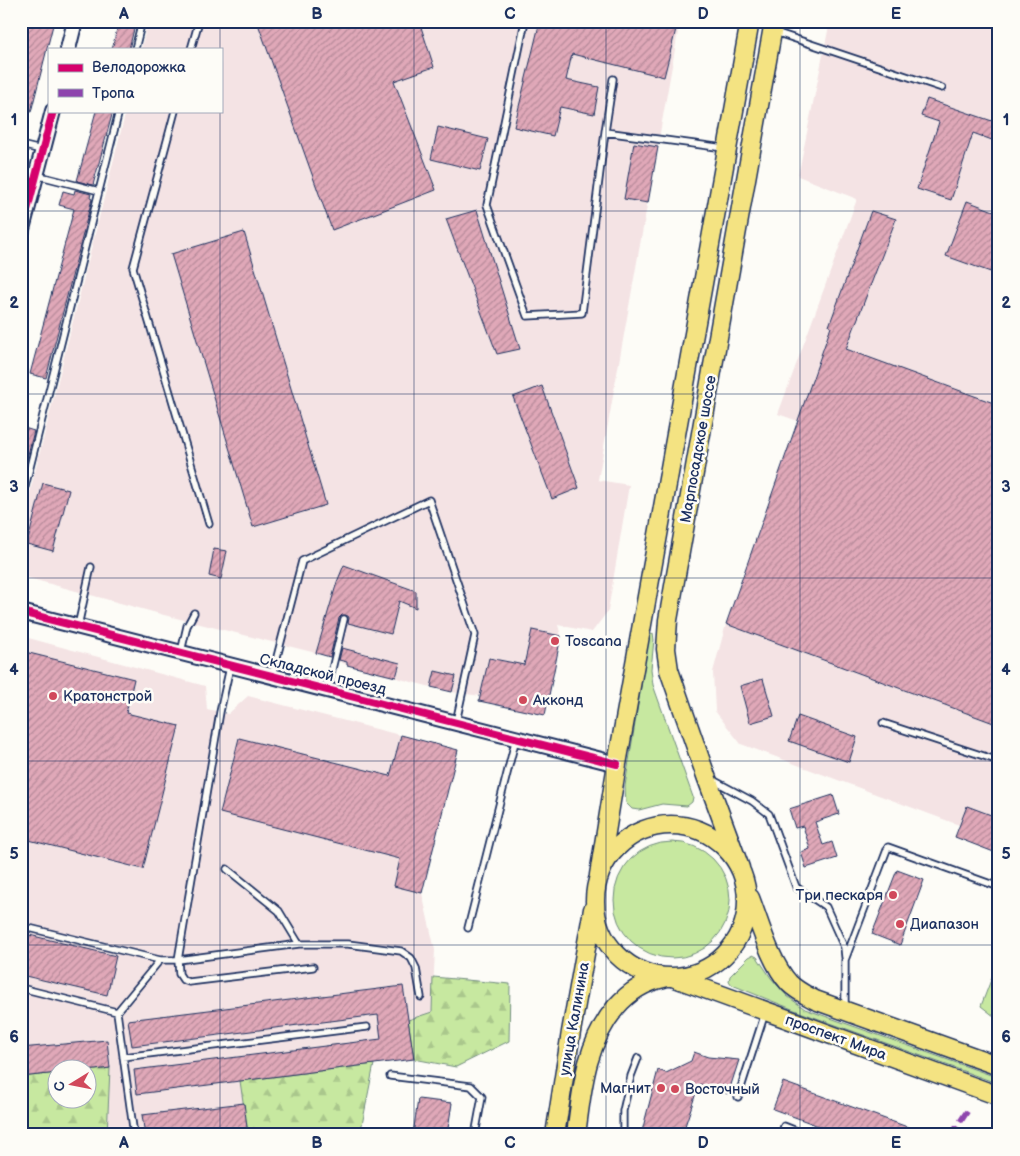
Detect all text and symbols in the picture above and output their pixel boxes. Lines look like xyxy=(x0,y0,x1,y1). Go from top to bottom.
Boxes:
text: A xyxy=(118,5,129,24)
text: B xyxy=(311,5,323,24)
text: C xyxy=(504,5,516,24)
text: D xyxy=(697,5,709,24)
text: E xyxy=(891,5,901,24)
legend xyxy=(48,48,222,112)
text: Велодорожка xyxy=(92,58,186,77)
text: Тропа xyxy=(92,84,135,103)
text: 1 xyxy=(11,111,17,130)
text: 1 xyxy=(1003,111,1009,130)
text: 2 xyxy=(9,294,19,313)
text: 2 xyxy=(1001,294,1011,313)
street label: Марпосадское шоссе xyxy=(676,374,721,524)
text: 3 xyxy=(9,478,19,497)
text: 3 xyxy=(1001,478,1011,497)
place label: Toscana xyxy=(565,632,622,651)
marker: Toscana xyxy=(549,635,561,647)
street label: Складской проезд xyxy=(258,650,388,699)
text: 4 xyxy=(9,661,19,680)
text: 4 xyxy=(1001,661,1011,680)
place label: Кратонстрой xyxy=(63,687,152,706)
marker: Кратонстрой xyxy=(47,690,59,702)
place label: Акконд xyxy=(532,691,583,710)
marker: Акконд xyxy=(517,694,529,706)
text: 5 xyxy=(9,845,19,864)
text: 5 xyxy=(1001,845,1011,864)
place label: Три пескаря xyxy=(796,886,883,905)
marker: Три пескаря xyxy=(887,889,899,901)
place label: Диапазон xyxy=(910,915,979,934)
marker: Диапазон xyxy=(894,918,906,930)
street label: улица Калинина xyxy=(555,961,594,1077)
street label: проспект Мира xyxy=(782,1010,889,1065)
text: 6 xyxy=(9,1028,19,1047)
text: 6 xyxy=(1001,1028,1011,1047)
north arrow xyxy=(48,1058,98,1108)
place label: Магнит xyxy=(600,1079,651,1098)
text: С xyxy=(50,1080,69,1092)
place label: Восточный xyxy=(685,1080,760,1099)
marker: Магнит xyxy=(655,1082,667,1094)
marker: Восточный xyxy=(669,1083,681,1095)
text: A xyxy=(118,1134,129,1153)
text: B xyxy=(311,1134,323,1153)
text: C xyxy=(504,1134,516,1153)
text: D xyxy=(697,1134,709,1153)
text: E xyxy=(891,1134,901,1153)

